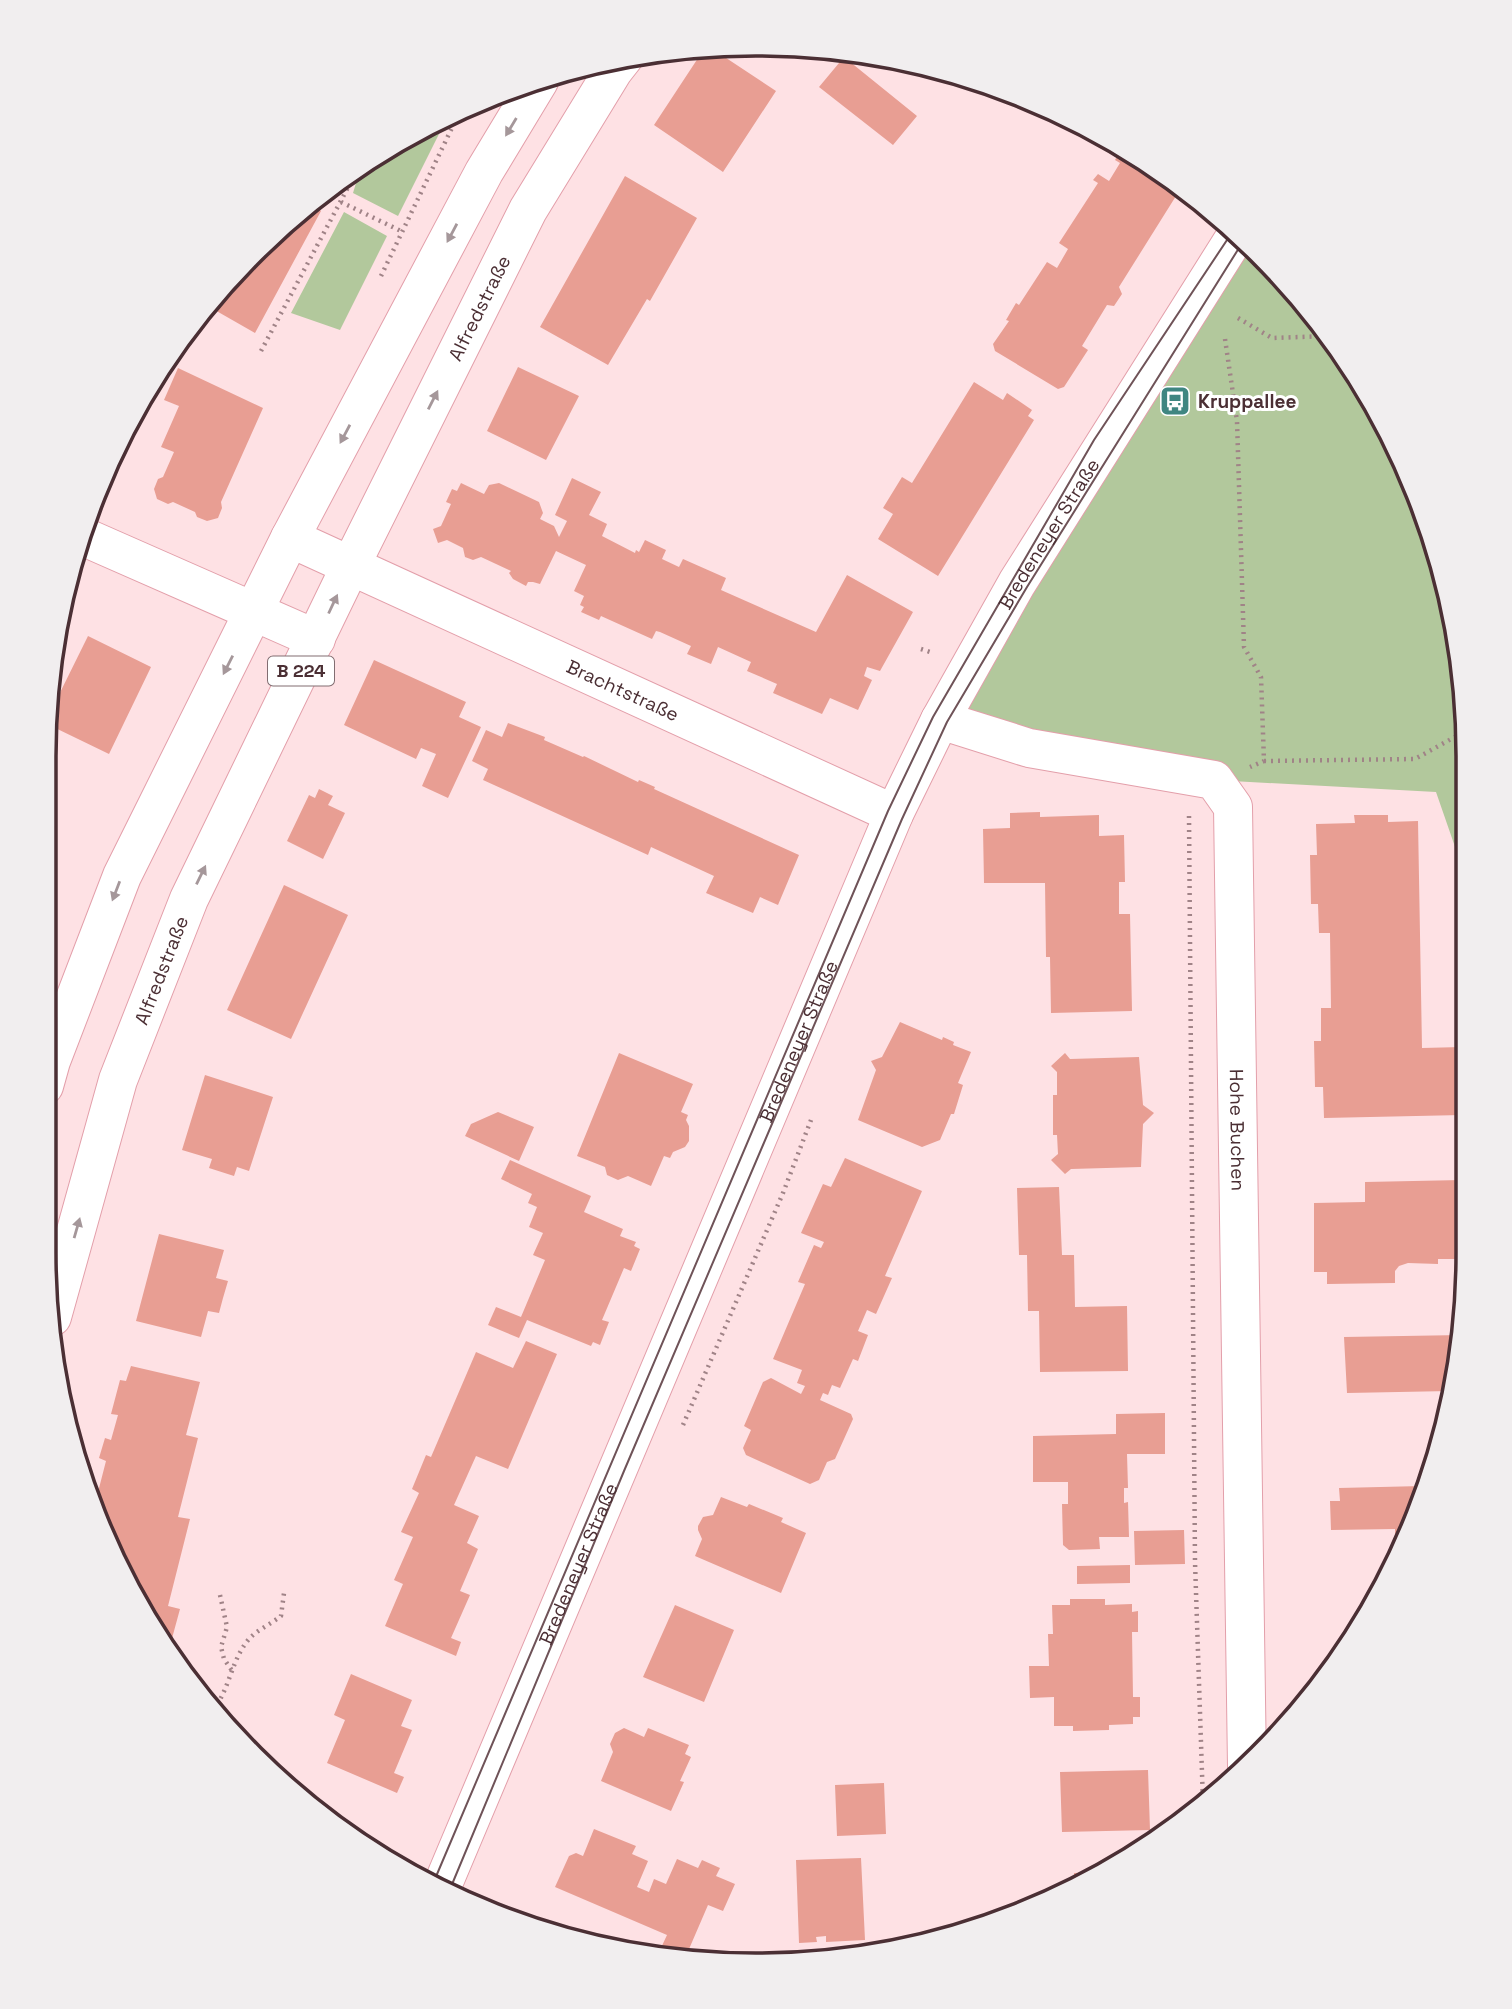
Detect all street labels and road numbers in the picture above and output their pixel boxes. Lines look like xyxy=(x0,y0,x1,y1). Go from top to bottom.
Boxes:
street label: Alfredstraße xyxy=(443,251,516,365)
street label: Bredeneyer Straße xyxy=(993,454,1105,614)
street label: Brachtstraße xyxy=(562,654,683,727)
road number: B 224 xyxy=(268,656,334,686)
street label: Alfredstraße xyxy=(129,912,194,1028)
street label: Bredeneyer Straße xyxy=(753,957,844,1126)
street label: Hohe Buchen xyxy=(1224,1069,1251,1191)
street label: Bredeneyer Straße xyxy=(533,1479,624,1649)

